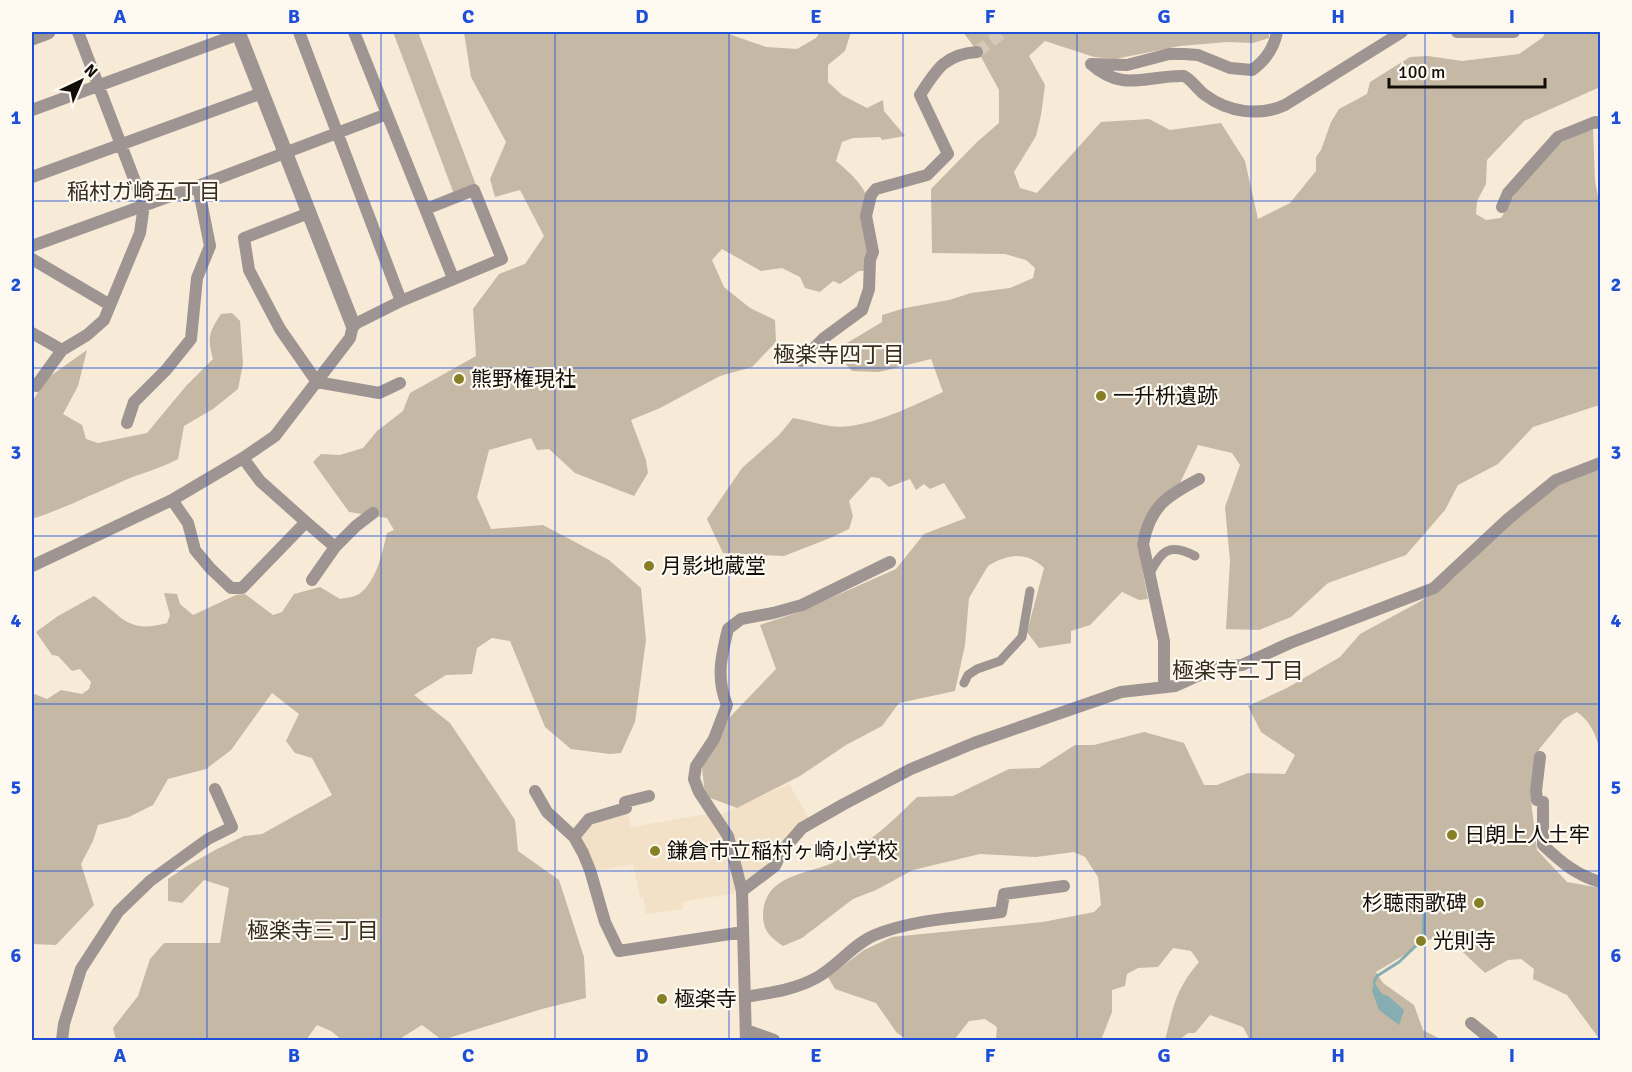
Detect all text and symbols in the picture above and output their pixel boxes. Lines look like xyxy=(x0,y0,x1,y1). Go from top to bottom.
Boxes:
text: A xyxy=(114,4,127,29)
text: B xyxy=(288,4,300,29)
text: C xyxy=(462,4,474,29)
text: D xyxy=(635,4,649,29)
text: E xyxy=(810,4,822,29)
text: F xyxy=(985,4,996,29)
text: G xyxy=(1157,4,1171,29)
text: H xyxy=(1331,4,1345,29)
text: I xyxy=(1509,4,1515,29)
north arrow xyxy=(51,51,111,111)
scale bar xyxy=(1389,51,1545,89)
text: N xyxy=(80,60,102,82)
text: 100 m xyxy=(1398,61,1445,83)
text: 1 xyxy=(11,105,22,130)
text: 1 xyxy=(1611,105,1622,130)
district label: 稲村ガ崎五丁目 xyxy=(67,178,221,205)
text: 2 xyxy=(11,272,21,297)
text: 2 xyxy=(1611,272,1621,297)
district label: 極楽寺四丁目 xyxy=(773,341,905,368)
place label: 熊野権現社 xyxy=(471,366,576,392)
marker: 熊野権現社 xyxy=(452,372,466,386)
place label: 一升枡遺跡 xyxy=(1113,383,1218,409)
marker: 一升枡遺跡 xyxy=(1094,389,1108,403)
text: 3 xyxy=(11,440,21,465)
text: 3 xyxy=(1611,440,1621,465)
place label: 月影地蔵堂 xyxy=(661,553,766,579)
marker: 月影地蔵堂 xyxy=(642,559,656,573)
text: 4 xyxy=(11,608,22,633)
text: 4 xyxy=(1611,608,1622,633)
district label: 極楽寺二丁目 xyxy=(1172,657,1304,684)
text: 5 xyxy=(11,775,21,800)
text: 5 xyxy=(1611,775,1621,800)
place label: 日朗上人土牢 xyxy=(1464,822,1590,848)
marker: 日朗上人土牢 xyxy=(1445,828,1459,842)
place label: 鎌倉市立稲村ヶ崎小学校 xyxy=(667,838,898,864)
marker: 鎌倉市立稲村ヶ崎小学校 xyxy=(648,844,662,858)
place label: 杉聴雨歌碑 xyxy=(1362,890,1467,916)
marker: 杉聴雨歌碑 xyxy=(1472,896,1486,910)
district label: 極楽寺三丁目 xyxy=(247,917,379,944)
place label: 光則寺 xyxy=(1433,928,1496,954)
marker: 光則寺 xyxy=(1414,934,1428,948)
text: 6 xyxy=(11,943,22,968)
text: 6 xyxy=(1611,943,1622,968)
place label: 極楽寺 xyxy=(674,986,737,1012)
marker: 極楽寺 xyxy=(655,992,669,1006)
text: A xyxy=(114,1043,127,1068)
text: B xyxy=(288,1043,300,1068)
text: C xyxy=(462,1043,474,1068)
text: D xyxy=(635,1043,649,1068)
text: E xyxy=(810,1043,822,1068)
text: F xyxy=(985,1043,996,1068)
text: G xyxy=(1157,1043,1171,1068)
text: H xyxy=(1331,1043,1345,1068)
text: I xyxy=(1509,1043,1515,1068)

